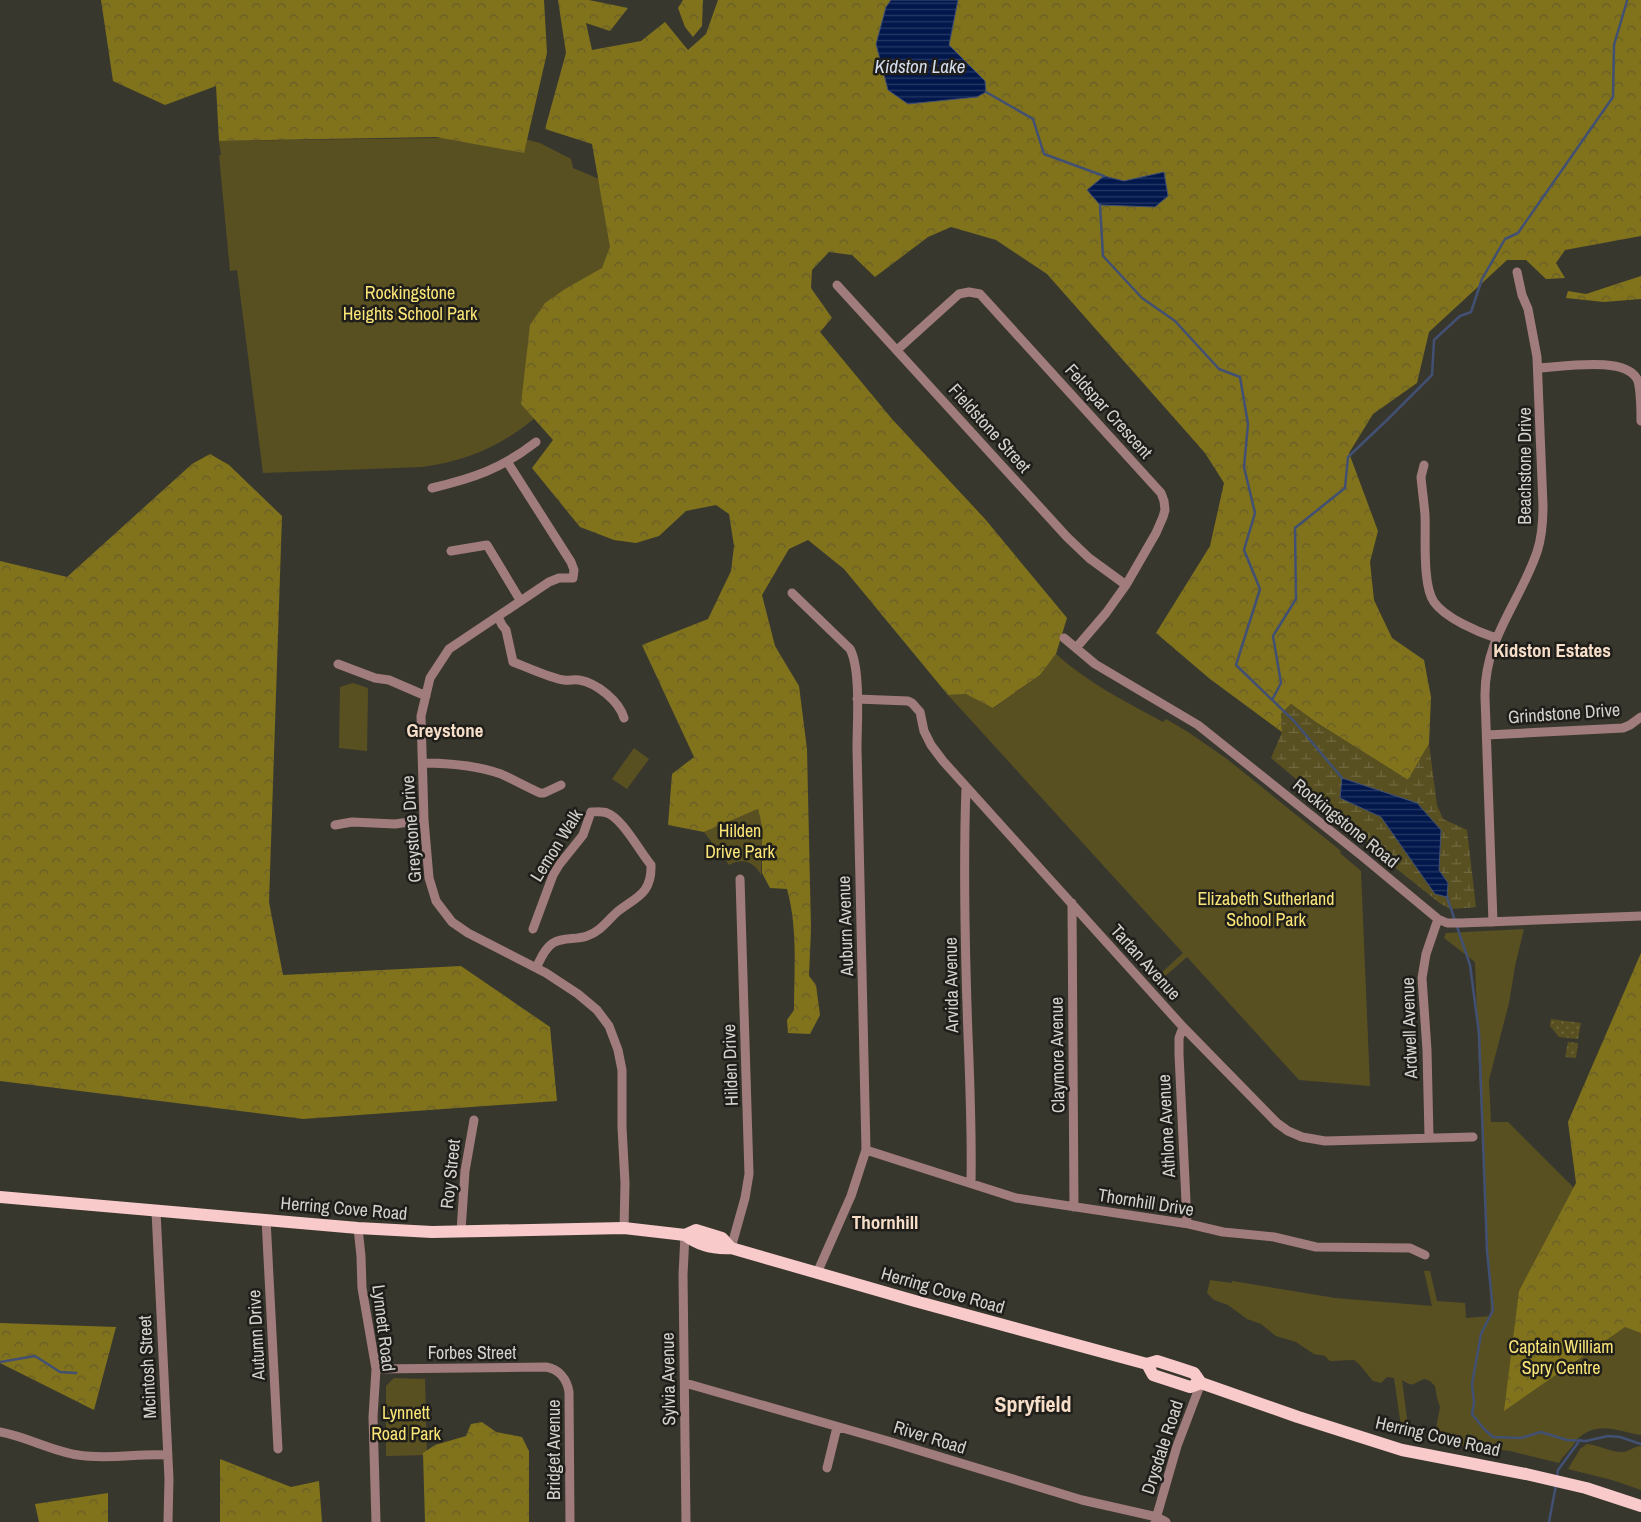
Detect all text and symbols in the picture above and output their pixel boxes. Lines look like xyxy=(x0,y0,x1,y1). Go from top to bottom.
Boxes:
water label: Kidston Lake xyxy=(875,53,965,79)
park label: Rockingstone Heights School Park xyxy=(343,280,478,326)
street label: Feldspar Crescent xyxy=(1060,358,1158,464)
street label: Fieldstone Street xyxy=(943,378,1037,478)
street label: Beachstone Drive xyxy=(1512,407,1537,525)
district label: Kidston Estates xyxy=(1493,637,1611,663)
street label: Grindstone Drive xyxy=(1507,697,1621,729)
district label: Greystone xyxy=(406,717,484,743)
street label: Rockingstone Road xyxy=(1288,772,1404,874)
street label: Greystone Drive xyxy=(395,775,427,883)
street label: Lemon Walk xyxy=(524,803,589,886)
park label: Hilden Drive Park xyxy=(705,818,775,864)
street label: Auburn Avenue xyxy=(831,875,859,978)
park label: Elizabeth Sutherland School Park xyxy=(1197,886,1335,932)
street label: Tartan Avenue xyxy=(1105,919,1187,1005)
street label: Arvida Avenue xyxy=(938,937,964,1034)
street label: Ardwell Avenue xyxy=(1395,977,1423,1080)
street label: Claymore Avenue xyxy=(1043,997,1071,1113)
street label: Hilden Drive xyxy=(716,1024,744,1106)
street label: Athlone Avenue xyxy=(1151,1074,1181,1179)
street label: Roy Street xyxy=(434,1138,466,1210)
street label: Thornhill Drive xyxy=(1096,1182,1196,1222)
street label: Herring Cove Road xyxy=(280,1190,408,1226)
district label: Thornhill xyxy=(852,1209,918,1235)
street label: Herring Cove Road xyxy=(878,1260,1008,1320)
street label: Lynnett Road xyxy=(366,1283,402,1373)
street label: Autumn Drive xyxy=(241,1289,271,1382)
street label: Mcintosh Street xyxy=(132,1315,162,1419)
street label: Sylvia Avenue xyxy=(655,1332,681,1426)
park label: Captain William Spry Centre xyxy=(1509,1334,1614,1380)
street label: Forbes Street xyxy=(428,1340,516,1365)
district label: Spryfield xyxy=(994,1389,1072,1419)
street label: Drysdale Road xyxy=(1135,1397,1189,1497)
park label: Lynnett Road Park xyxy=(371,1400,441,1446)
street label: Bridget Avenue xyxy=(541,1400,566,1500)
street label: Herring Cove Road xyxy=(1373,1410,1503,1462)
street label: River Road xyxy=(891,1414,969,1460)

